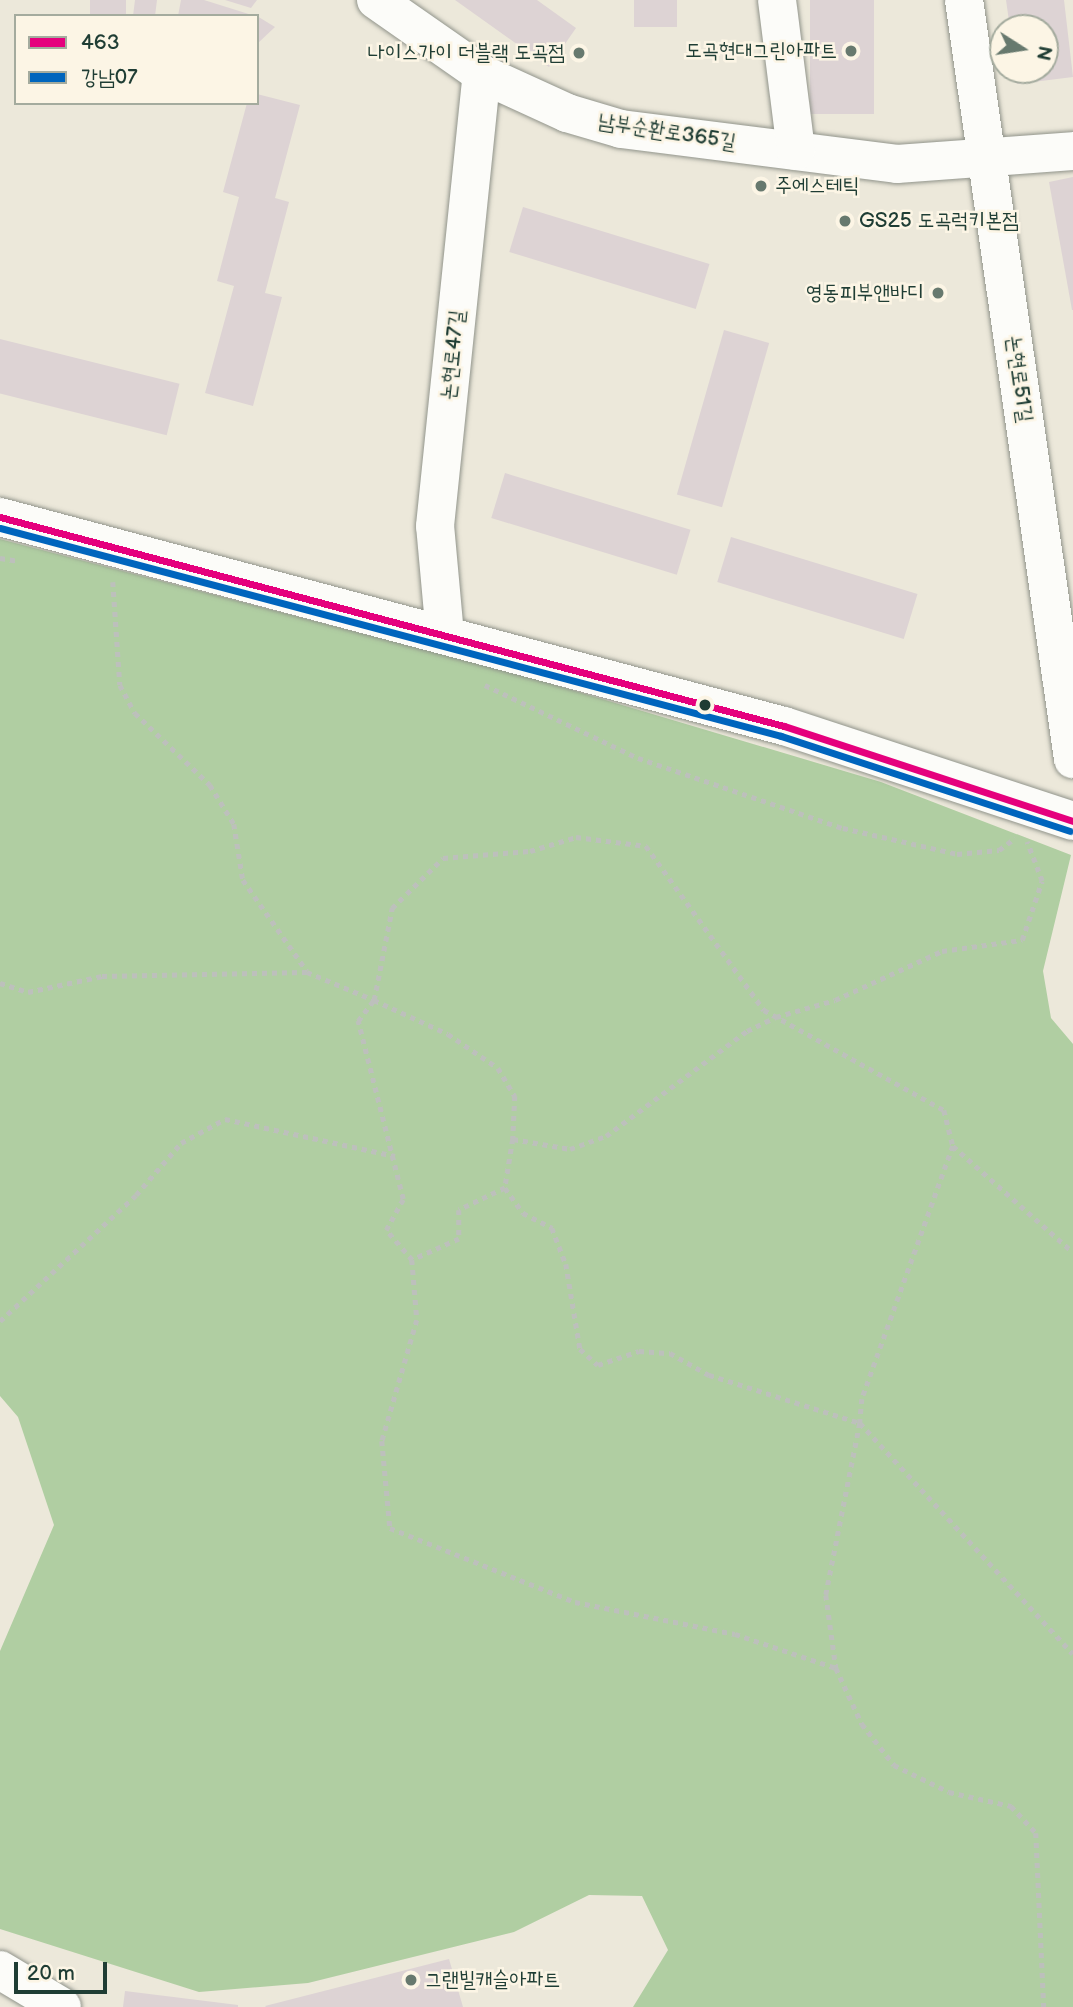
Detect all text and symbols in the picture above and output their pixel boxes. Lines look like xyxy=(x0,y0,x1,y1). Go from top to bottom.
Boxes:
legend xyxy=(14,14,259,105)
north arrow xyxy=(989,14,1059,84)
text: 463 xyxy=(81,30,120,55)
place label: 도곡현대그린아파트 xyxy=(685,38,837,64)
place label: 나이스가이 더블랙 도곡점 xyxy=(368,40,565,66)
marker: 도곡현대그린아파트 xyxy=(843,43,859,59)
text: N xyxy=(1030,44,1056,62)
marker: 나이스가이 더블랙 도곡점 xyxy=(571,45,587,61)
text: 강남07 xyxy=(81,65,137,90)
street label: 남부순환로365길 xyxy=(596,109,738,155)
place label: 주에스테틱 xyxy=(775,173,859,199)
marker: 주에스테틱 xyxy=(753,178,769,194)
place label: GS25 도곡럭키본점 xyxy=(859,208,1019,234)
marker: GS25 도곡럭키본점 xyxy=(837,213,853,229)
place label: 영동피부앤바디 xyxy=(806,280,924,306)
marker: 영동피부앤바디 xyxy=(930,285,946,301)
street label: 논현로47길 xyxy=(436,309,470,401)
street label: 논현로51길 xyxy=(1000,334,1038,424)
unlabelled marker xyxy=(698,698,712,712)
scale bar xyxy=(18,1948,110,1992)
text: 20 m xyxy=(27,1961,75,1986)
place label: 그랜빌캐슬아파트 xyxy=(425,1967,560,1993)
marker: 그랜빌캐슬아파트 xyxy=(403,1972,419,1988)

